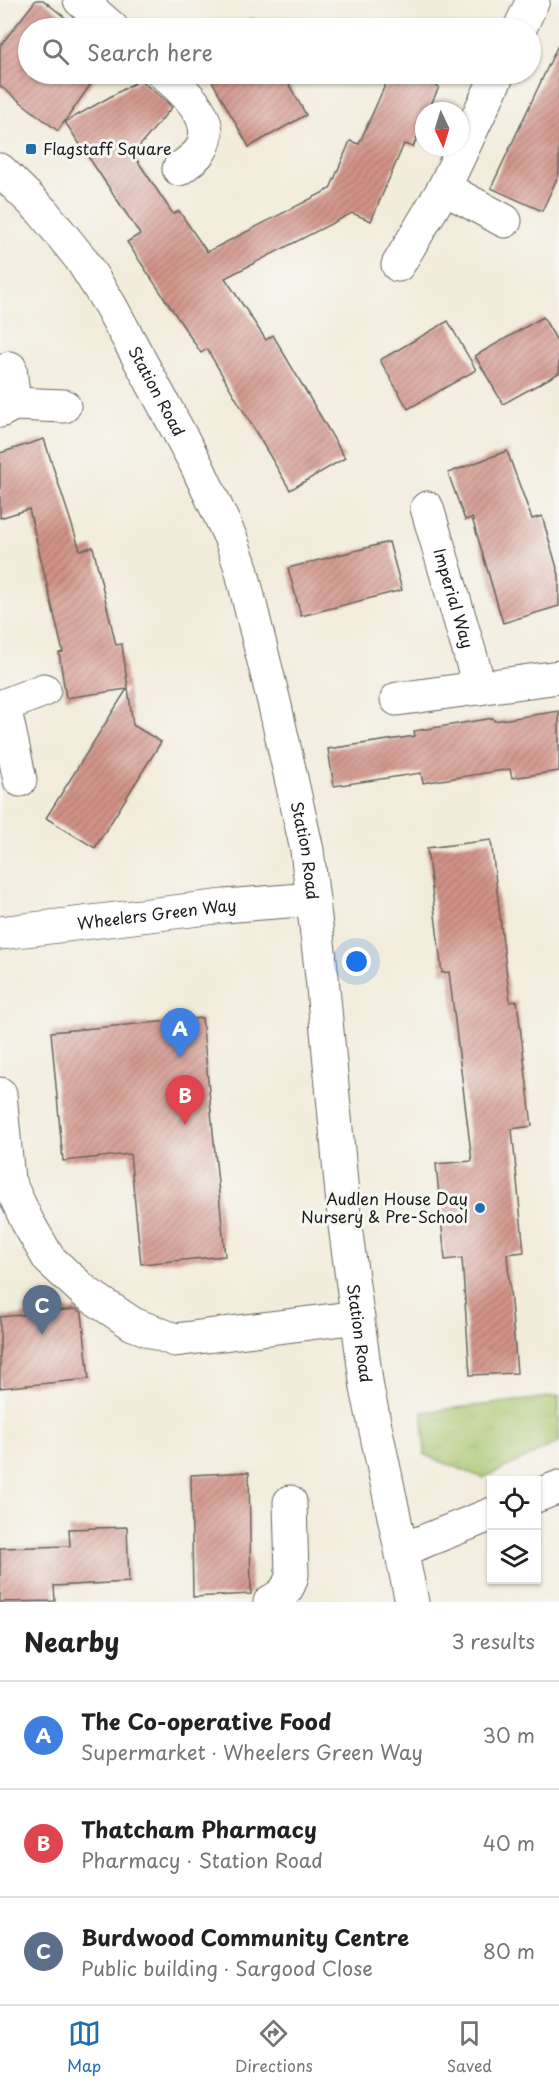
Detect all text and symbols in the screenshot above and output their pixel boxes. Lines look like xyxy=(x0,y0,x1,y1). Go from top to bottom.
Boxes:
search box xyxy=(18,18,541,84)
icon: search xyxy=(39,35,72,68)
text: Search here xyxy=(87,35,213,68)
north arrow xyxy=(415,102,469,156)
place label: Flagstaff Square xyxy=(43,136,172,160)
marker: Flagstaff Square xyxy=(24,142,38,156)
street label: Station Road xyxy=(123,341,192,440)
street label: Imperial Way xyxy=(428,545,481,651)
street label: Station Road xyxy=(286,799,326,901)
street label: Wheelers Green Way xyxy=(76,892,237,935)
your location xyxy=(342,947,371,976)
pin: A xyxy=(160,1008,200,1058)
pin: B xyxy=(166,1076,204,1125)
place label: Audlen House Day Nursery & Pre-School xyxy=(301,1186,468,1228)
marker: Audlen House Day Nursery & Pre-School xyxy=(473,1201,487,1215)
street label: Station Road xyxy=(342,1282,379,1384)
pin: C xyxy=(22,1286,62,1335)
map controls xyxy=(487,1476,541,1584)
button: locate xyxy=(487,1476,541,1530)
button: layers xyxy=(487,1530,541,1584)
text: Nearby xyxy=(24,1622,119,1661)
text: 3 results xyxy=(452,1626,535,1656)
text: The Co-operative Food xyxy=(81,1704,331,1737)
text: A xyxy=(36,1720,51,1750)
text: 30 m xyxy=(482,1720,535,1750)
text: Supermarket · Wheelers Green Way xyxy=(81,1737,423,1767)
text: Thatcham Pharmacy xyxy=(81,1812,317,1845)
text: B xyxy=(37,1828,50,1858)
text: 40 m xyxy=(483,1828,535,1858)
text: Pharmacy · Station Road xyxy=(81,1845,323,1875)
text: Burdwood Community Centre xyxy=(81,1920,409,1953)
text: C xyxy=(36,1936,51,1966)
text: 80 m xyxy=(483,1936,535,1966)
text: Public building · Sargood Close xyxy=(81,1953,373,1983)
tab: Map xyxy=(67,2017,101,2077)
tab: Directions xyxy=(235,2017,313,2077)
tab: Saved xyxy=(447,2017,492,2077)

